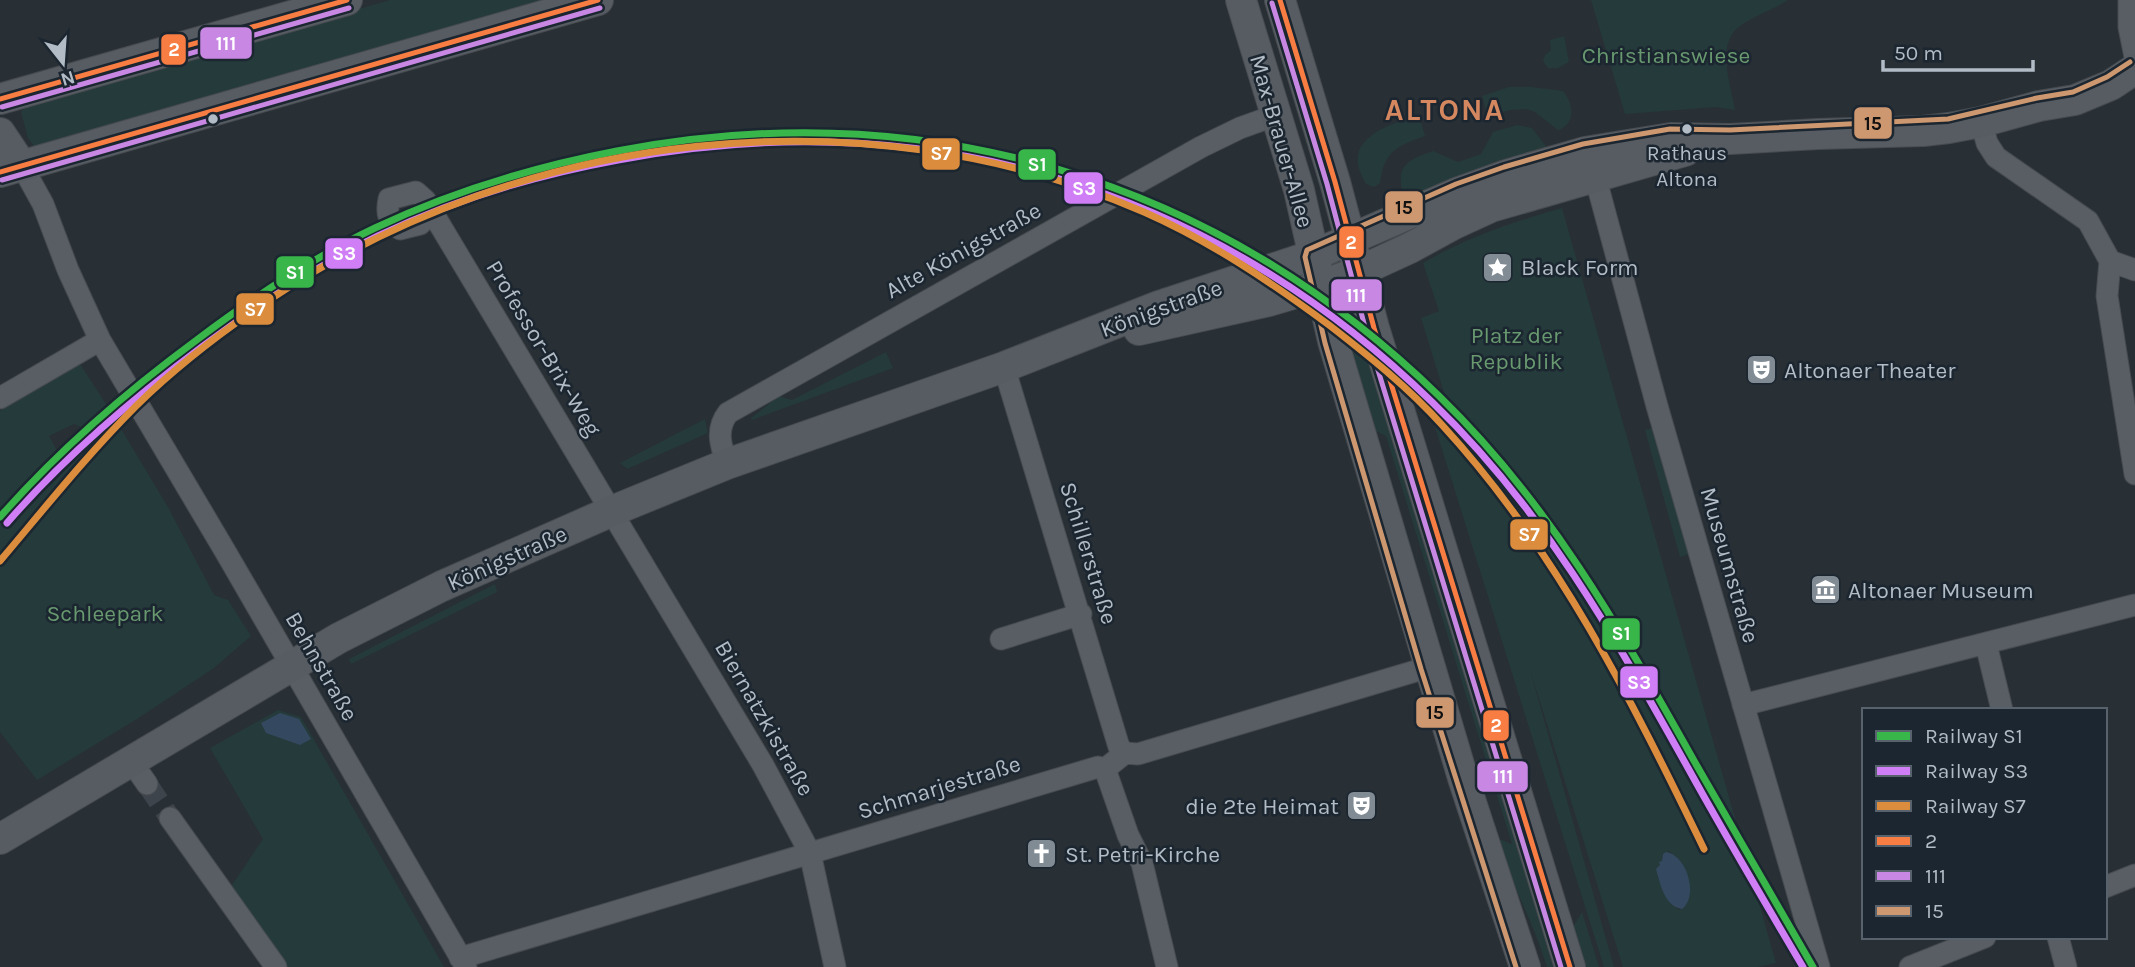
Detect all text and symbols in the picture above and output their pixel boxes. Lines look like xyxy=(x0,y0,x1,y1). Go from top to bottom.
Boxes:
line badge: 111 xyxy=(199,26,253,60)
north arrow xyxy=(28,28,98,98)
scale bar xyxy=(1883,28,2034,72)
line badge: 2 xyxy=(160,33,187,66)
text: 111 xyxy=(216,33,236,55)
text: 2 xyxy=(168,39,180,61)
text: 50 m xyxy=(1894,41,1943,65)
park label: Christianswiese xyxy=(1582,42,1750,69)
street label: Max-Brauer-Allee xyxy=(1244,51,1319,231)
text: N xyxy=(58,66,77,91)
district label: ALTONA xyxy=(1385,92,1505,128)
line badge: 15 xyxy=(1853,106,1893,140)
unlabelled marker xyxy=(206,112,220,126)
text: 15 xyxy=(1864,113,1882,135)
marker: Rathaus Altona xyxy=(1680,122,1694,136)
line badge: S7 xyxy=(921,137,961,171)
place label: Rathaus Altona xyxy=(1647,141,1727,191)
text: S7 xyxy=(930,143,952,165)
line badge: S1 xyxy=(1017,148,1057,181)
text: S1 xyxy=(1028,154,1046,176)
line badge: S3 xyxy=(1063,171,1104,205)
text: S3 xyxy=(1072,178,1096,200)
line badge: 15 xyxy=(1384,190,1424,224)
street label: Alte Königstraße xyxy=(881,197,1046,304)
text: 15 xyxy=(1395,197,1413,219)
line badge: 2 xyxy=(1338,225,1365,259)
text: 2 xyxy=(1345,232,1357,254)
line badge: S3 xyxy=(324,237,364,270)
text: S3 xyxy=(332,243,356,265)
place icon: Black Form xyxy=(1481,250,1515,284)
place label: Black Form xyxy=(1521,254,1639,281)
line badge: S1 xyxy=(275,255,315,289)
street label: Professor-Brix-Weg xyxy=(480,255,607,441)
text: S1 xyxy=(286,262,304,284)
street label: Königstraße xyxy=(1096,274,1226,343)
line badge: 111 xyxy=(1330,278,1383,312)
text: 111 xyxy=(1346,285,1366,307)
line badge: S7 xyxy=(235,292,275,326)
text: S7 xyxy=(244,299,266,321)
park label: Platz der Republik xyxy=(1469,322,1563,375)
theatre icon: Altonaer Theater xyxy=(1744,353,1778,387)
place label: Altonaer Theater xyxy=(1784,357,1956,384)
street label: Schillerstraße xyxy=(1054,479,1123,627)
street label: Museumstraße xyxy=(1694,484,1765,646)
line badge: S7 xyxy=(1509,518,1549,551)
street label: Königstraße xyxy=(443,520,571,597)
text: S7 xyxy=(1518,524,1540,546)
museum icon: Altonaer Museum xyxy=(1808,573,1842,607)
place label: Altonaer Museum xyxy=(1848,577,2034,604)
park label: Schleepark xyxy=(46,600,164,627)
street label: Behnstraße xyxy=(280,607,364,726)
line badge: S1 xyxy=(1601,617,1641,651)
text: S1 xyxy=(1612,623,1630,645)
street label: Biernatzkistraße xyxy=(709,636,820,801)
line badge: S3 xyxy=(1619,665,1659,699)
text: S3 xyxy=(1627,672,1651,694)
line badge: 15 xyxy=(1415,696,1455,729)
text: 15 xyxy=(1426,702,1444,724)
legend xyxy=(1862,708,2107,939)
line badge: 2 xyxy=(1482,709,1510,742)
text: 2 xyxy=(1490,715,1502,737)
text: Railway S1 xyxy=(1925,724,2023,748)
street label: Schmarjestraße xyxy=(854,750,1024,825)
text: Railway S3 xyxy=(1925,759,2028,783)
line badge: 111 xyxy=(1476,760,1529,793)
text: 111 xyxy=(1493,766,1513,788)
theatre icon: die 2te Heimat xyxy=(1345,789,1379,823)
place label: die 2te Heimat xyxy=(1185,793,1339,820)
text: Railway S7 xyxy=(1925,794,2026,818)
text: 2 xyxy=(1925,829,1937,853)
church icon: St. Petri-Kirche xyxy=(1025,837,1059,871)
place label: St. Petri-Kirche xyxy=(1065,841,1220,868)
text: 111 xyxy=(1925,864,1946,888)
text: 15 xyxy=(1925,899,1944,923)

